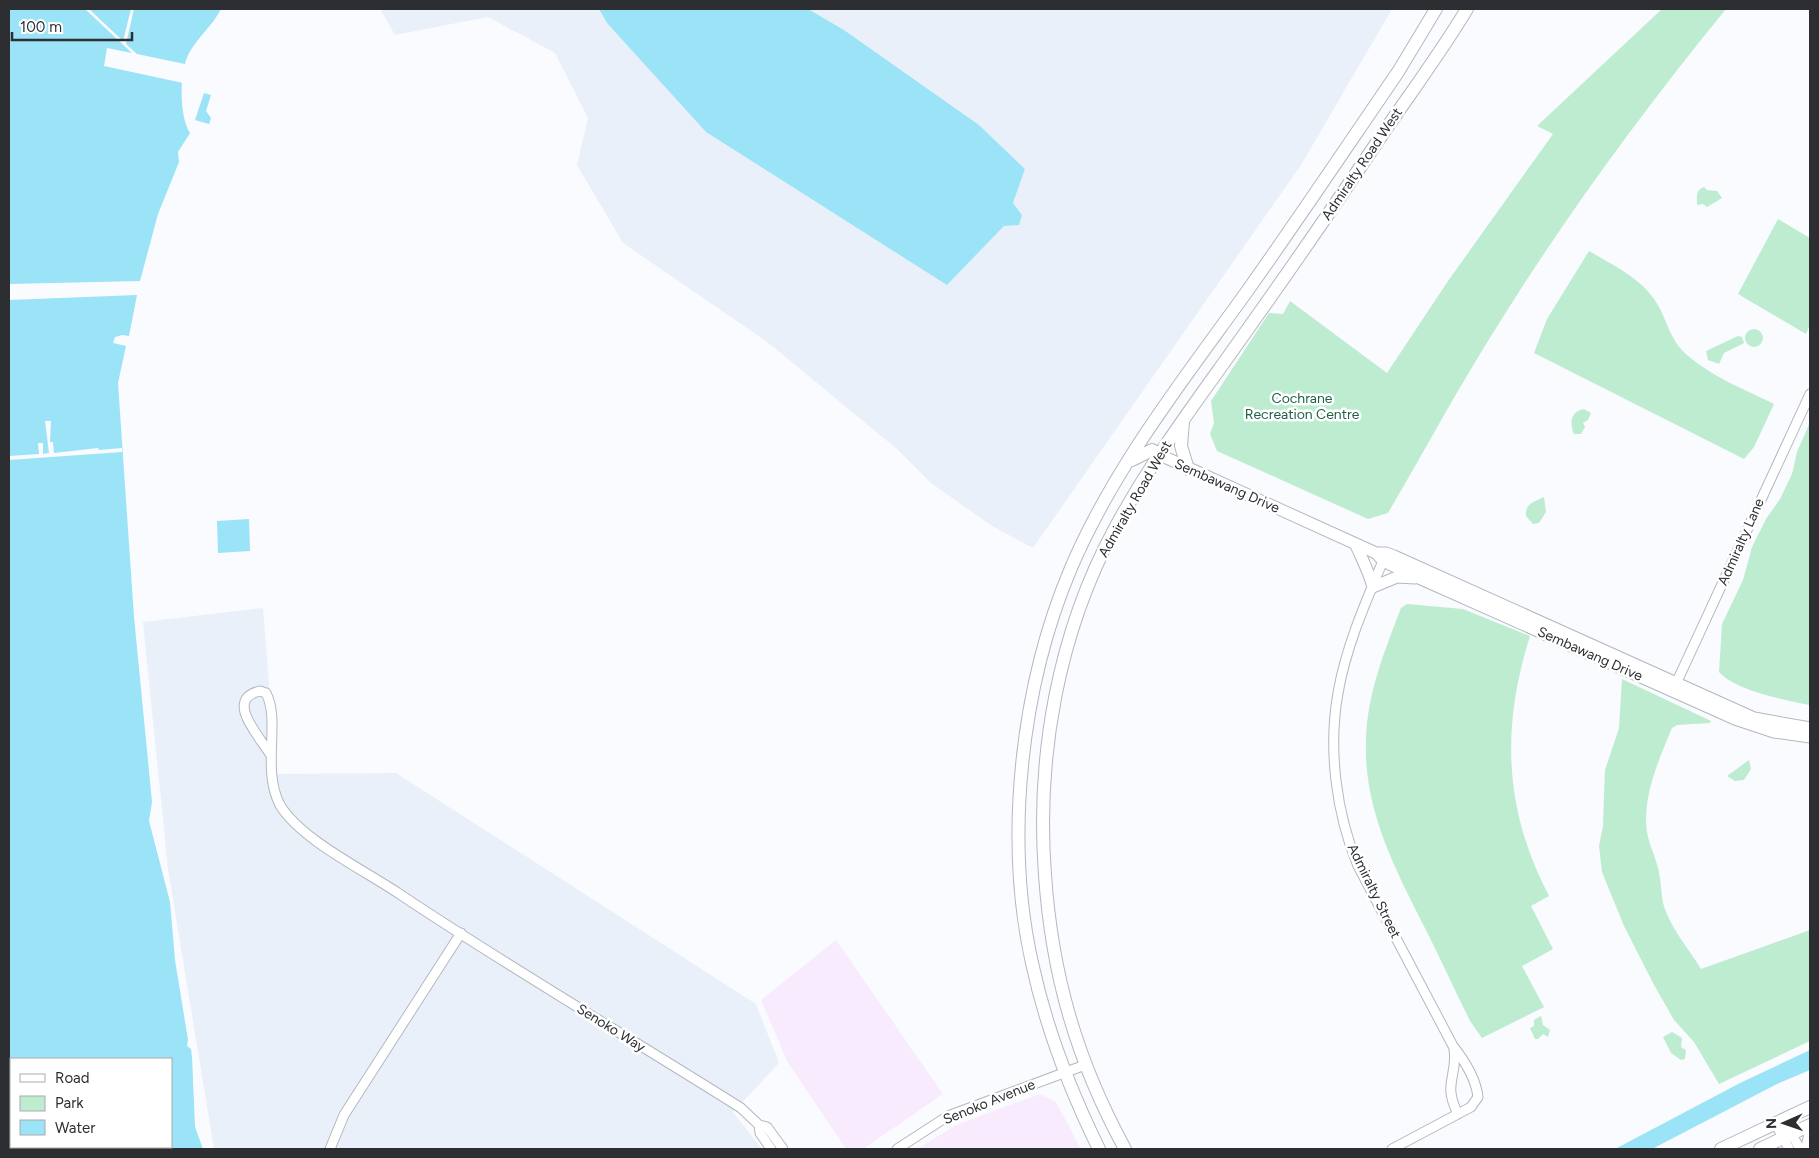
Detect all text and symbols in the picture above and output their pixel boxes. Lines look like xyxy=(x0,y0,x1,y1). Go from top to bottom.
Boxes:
scale bar xyxy=(12,10,132,42)
text: 100 m xyxy=(20,18,62,36)
street label: Admiralty Road West xyxy=(1318,105,1406,223)
park label: Cochrane Recreation Centre xyxy=(1245,390,1360,423)
street label: Admiralty Road West xyxy=(1095,438,1175,560)
street label: Sembawang Drive xyxy=(1172,455,1282,517)
street label: Admiralty Lane xyxy=(1714,495,1768,588)
street label: Sembawang Drive xyxy=(1535,623,1645,685)
street label: Admiralty Street xyxy=(1344,841,1404,941)
street label: Senoko Way xyxy=(574,1000,649,1056)
legend xyxy=(10,1058,172,1148)
text: Road xyxy=(55,1069,90,1087)
street label: Senoko Avenue xyxy=(941,1076,1038,1128)
text: Park xyxy=(55,1094,84,1112)
north arrow xyxy=(1759,1098,1809,1148)
text: N xyxy=(1763,1118,1780,1129)
text: Water xyxy=(55,1119,95,1137)

